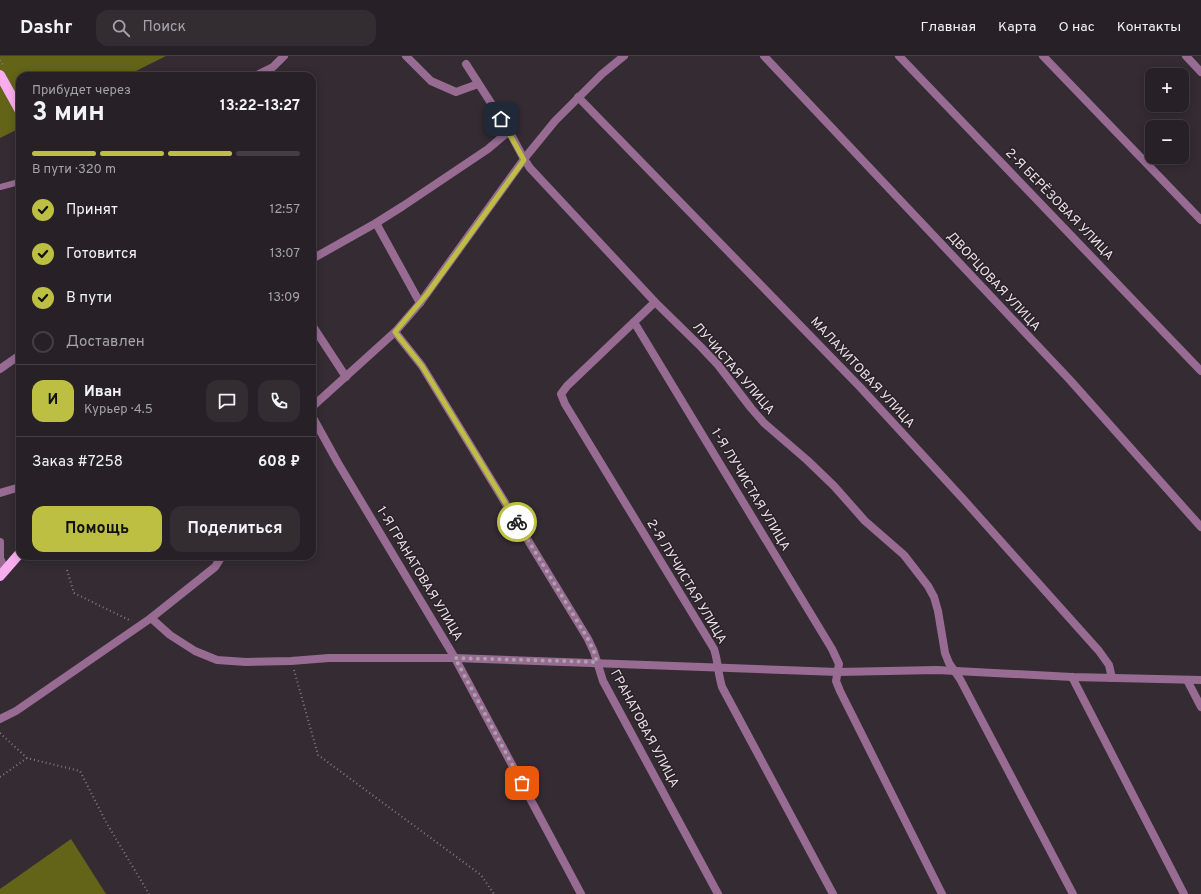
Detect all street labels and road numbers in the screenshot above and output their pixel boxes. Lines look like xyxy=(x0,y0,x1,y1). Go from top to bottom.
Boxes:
street label: 2-Я БЕРЁЗОВАЯ УЛИЦА xyxy=(1001,144,1118,264)
street label: ДВОРЦОВАЯ УЛИЦА xyxy=(943,229,1043,335)
street label: МАЛАХИТОВАЯ УЛИЦА xyxy=(806,314,918,432)
street label: ЛУЧИСТАЯ УЛИЦА xyxy=(689,320,778,419)
street label: 1-Я ЛУЧИСТАЯ УЛИЦА xyxy=(707,426,793,554)
street label: 1-Я ГРАНАТОВАЯ УЛИЦА xyxy=(372,504,466,644)
street label: 2-Я ЛУЧИСТАЯ УЛИЦА xyxy=(642,517,730,647)
street label: ГРАНАТОВАЯ УЛИЦА xyxy=(606,667,682,791)

